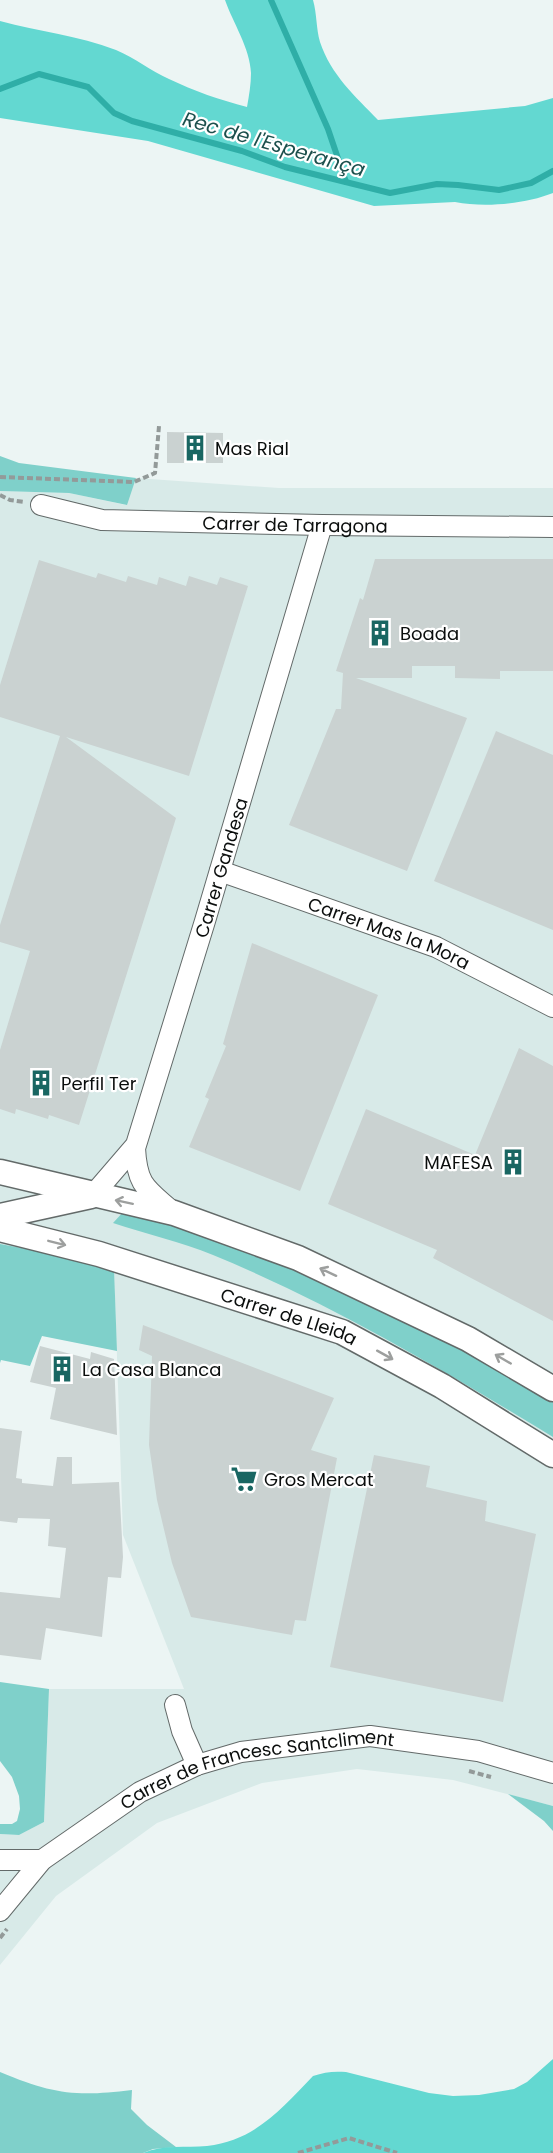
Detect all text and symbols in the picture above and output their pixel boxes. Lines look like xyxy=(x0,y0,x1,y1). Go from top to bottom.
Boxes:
water label: Rec de l'Esperança xyxy=(179,105,369,183)
building icon: Mas Rial xyxy=(180,433,210,463)
place label: Mas Rial xyxy=(215,436,289,461)
street label: Carrer de Tarragona xyxy=(202,510,388,538)
building icon: Boada xyxy=(365,618,395,648)
place label: Boada xyxy=(400,621,459,646)
street label: Carrer Gandesa xyxy=(188,795,253,941)
street label: Carrer Mas la Mora xyxy=(305,890,474,975)
building icon: Perfil Ter xyxy=(26,1068,56,1098)
place label: Perfil Ter xyxy=(61,1071,137,1096)
building icon: MAFESA xyxy=(498,1147,528,1177)
place label: MAFESA xyxy=(424,1150,493,1175)
one-way arrow xyxy=(115,1196,134,1208)
one-way arrow xyxy=(47,1238,66,1250)
one-way arrow xyxy=(320,1266,338,1278)
street label: Carrer de Lleida xyxy=(218,1281,362,1351)
one-way arrow xyxy=(376,1349,393,1361)
one-way arrow xyxy=(494,1353,512,1364)
building icon: La Casa Blanca xyxy=(47,1354,77,1384)
place label: La Casa Blanca xyxy=(82,1357,221,1382)
supermarket icon: Gros Mercat xyxy=(229,1464,259,1494)
place label: Gros Mercat xyxy=(264,1467,373,1492)
street label: Carrer de Francesc Santcliment xyxy=(115,1723,396,1815)

